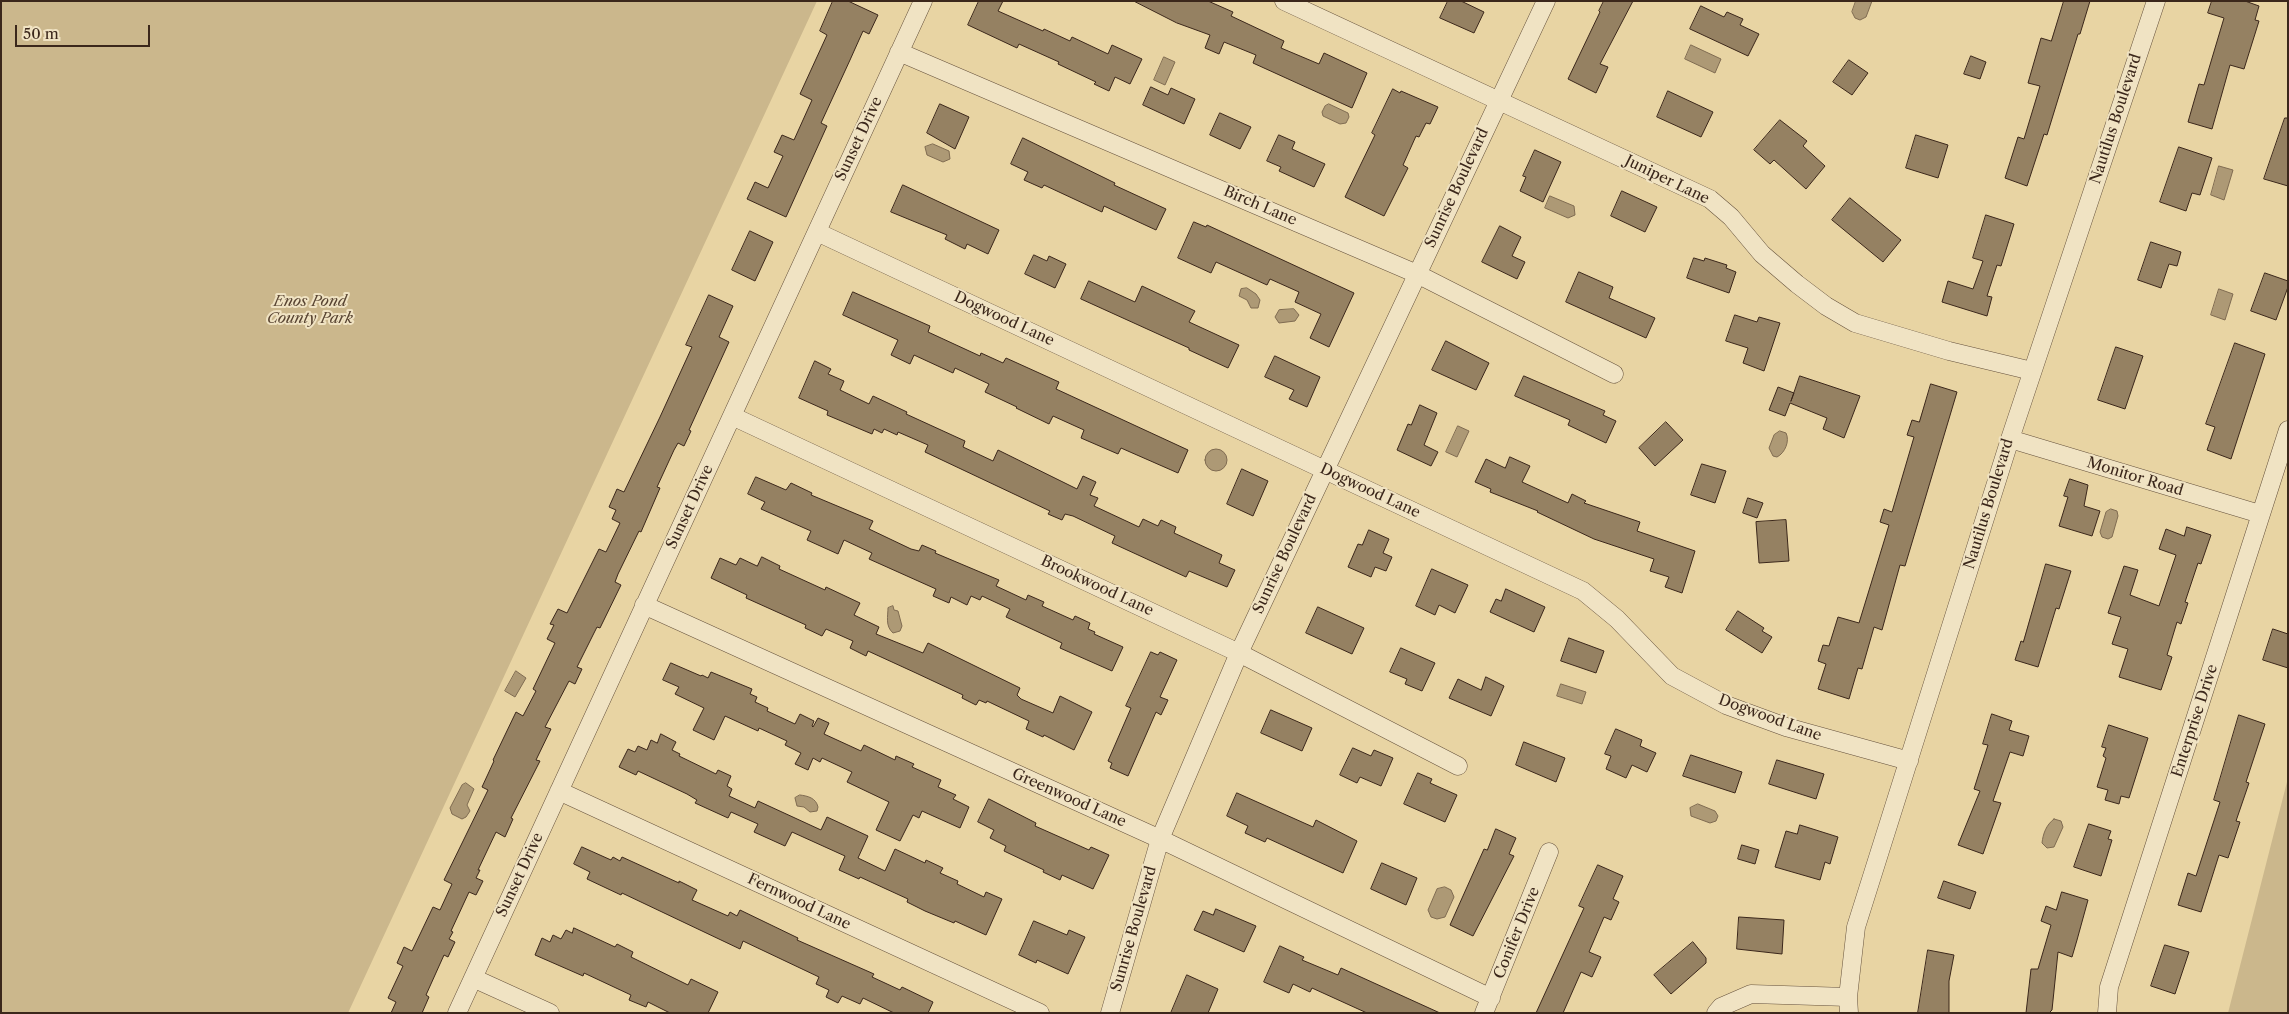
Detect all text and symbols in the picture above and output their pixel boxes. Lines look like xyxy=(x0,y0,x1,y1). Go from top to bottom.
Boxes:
scale bar xyxy=(18,15,152,47)
text: 50 m xyxy=(23,24,59,43)
street label: Nautilus Boulevard xyxy=(2086,52,2146,186)
street label: Sunset Drive xyxy=(832,94,886,184)
street label: Sunrise Boulevard xyxy=(1421,125,1493,251)
street label: Juniper Lane xyxy=(1622,152,1712,208)
street label: Birch Lane xyxy=(1221,182,1299,230)
street label: Dogwood Lane xyxy=(951,288,1057,350)
park label: Enos Pond County Park xyxy=(267,293,353,328)
street label: Nautilus Boulevard xyxy=(1961,437,2017,571)
street label: Monitor Road xyxy=(2085,454,2185,500)
street label: Dogwood Lane xyxy=(1317,460,1423,522)
street label: Sunset Drive xyxy=(663,462,717,552)
street label: Sunrise Boulevard xyxy=(1249,491,1321,617)
street label: Brookwood Lane xyxy=(1038,552,1156,620)
street label: Enterprise Drive xyxy=(2168,662,2222,780)
street label: Dogwood Lane xyxy=(1716,691,1824,745)
street label: Greenwood Lane xyxy=(1009,765,1129,831)
street label: Sunset Drive xyxy=(493,830,547,920)
street label: Sunrise Boulevard xyxy=(1107,864,1161,994)
street label: Fernwood Lane xyxy=(744,870,854,934)
street label: Conifer Drive xyxy=(1490,884,1544,982)

